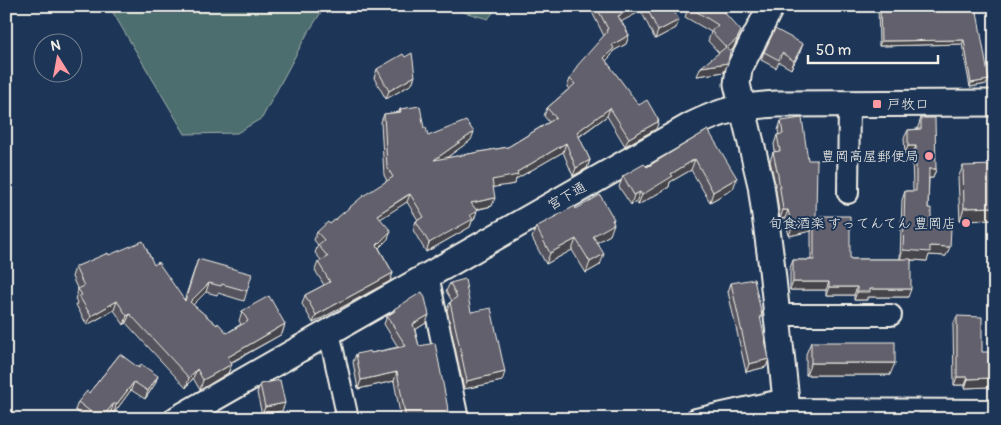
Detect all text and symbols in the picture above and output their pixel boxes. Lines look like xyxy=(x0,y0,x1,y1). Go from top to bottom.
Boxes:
north arrow xyxy=(32,32,82,82)
scale bar xyxy=(808,32,938,64)
text: N xyxy=(49,36,62,55)
text: 50 m xyxy=(816,41,851,60)
place label: 戸牧口 xyxy=(887,96,929,113)
marker: 戸牧口 xyxy=(871,98,883,110)
place label: 豊岡高屋郵便局 xyxy=(821,148,919,165)
marker: 豊岡高屋郵便局 xyxy=(923,150,935,162)
street label: 宮下通 xyxy=(545,178,589,214)
place label: 旬食酒楽 すってんてん 豊岡店 xyxy=(769,215,956,232)
marker: 旬食酒楽 すってんてん 豊岡店 xyxy=(960,217,972,229)

